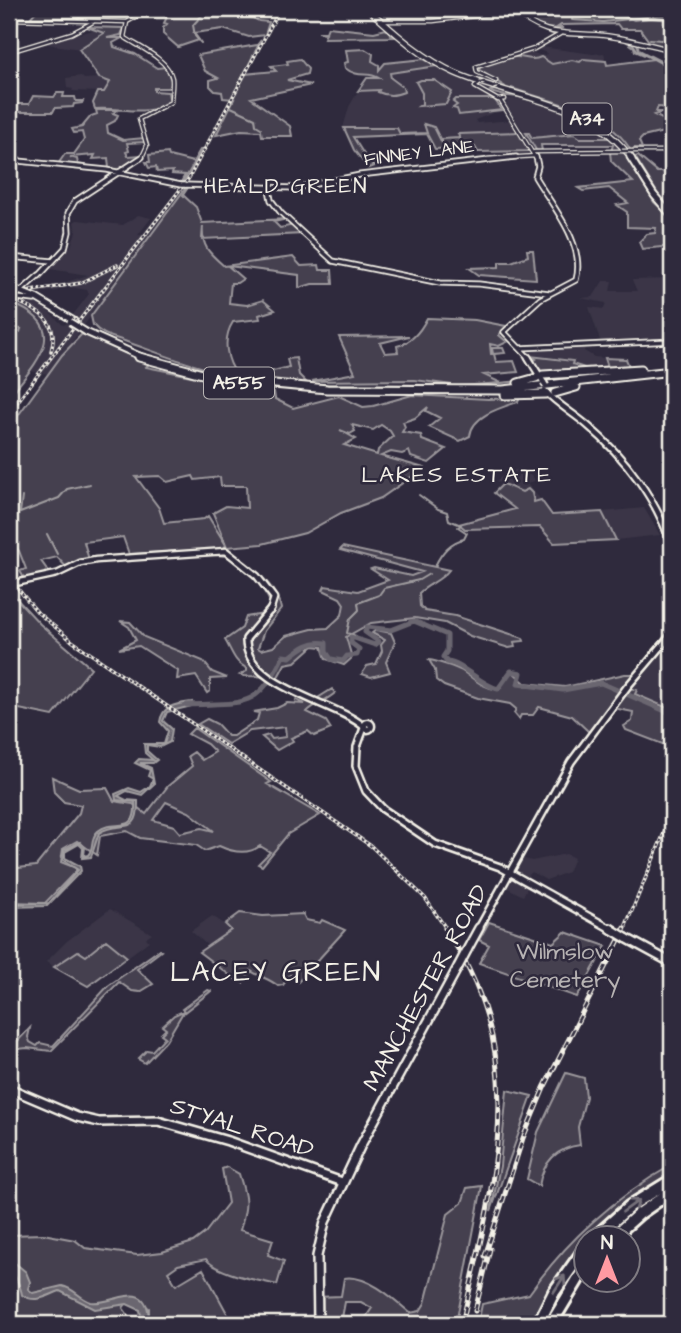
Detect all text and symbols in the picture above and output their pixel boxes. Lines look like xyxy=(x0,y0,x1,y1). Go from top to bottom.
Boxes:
road number: A34 xyxy=(562,104,612,134)
street label: FINNEY LANE xyxy=(362,134,476,172)
district label: HEALD GREEN xyxy=(204,172,368,201)
road number: A555 xyxy=(204,368,274,398)
district label: LAKES ESTATE xyxy=(361,459,553,491)
street label: MANCHESTER ROAD xyxy=(355,879,497,1097)
park label: Wilmslow Cemetery xyxy=(510,935,620,998)
district label: LACEY GREEN xyxy=(170,953,382,992)
street label: STYAL ROAD xyxy=(166,1089,318,1167)
one-way arrow xyxy=(621,1199,640,1214)
north arrow xyxy=(572,1224,642,1294)
text: N xyxy=(601,1230,613,1257)
one-way arrow xyxy=(553,1274,567,1294)

